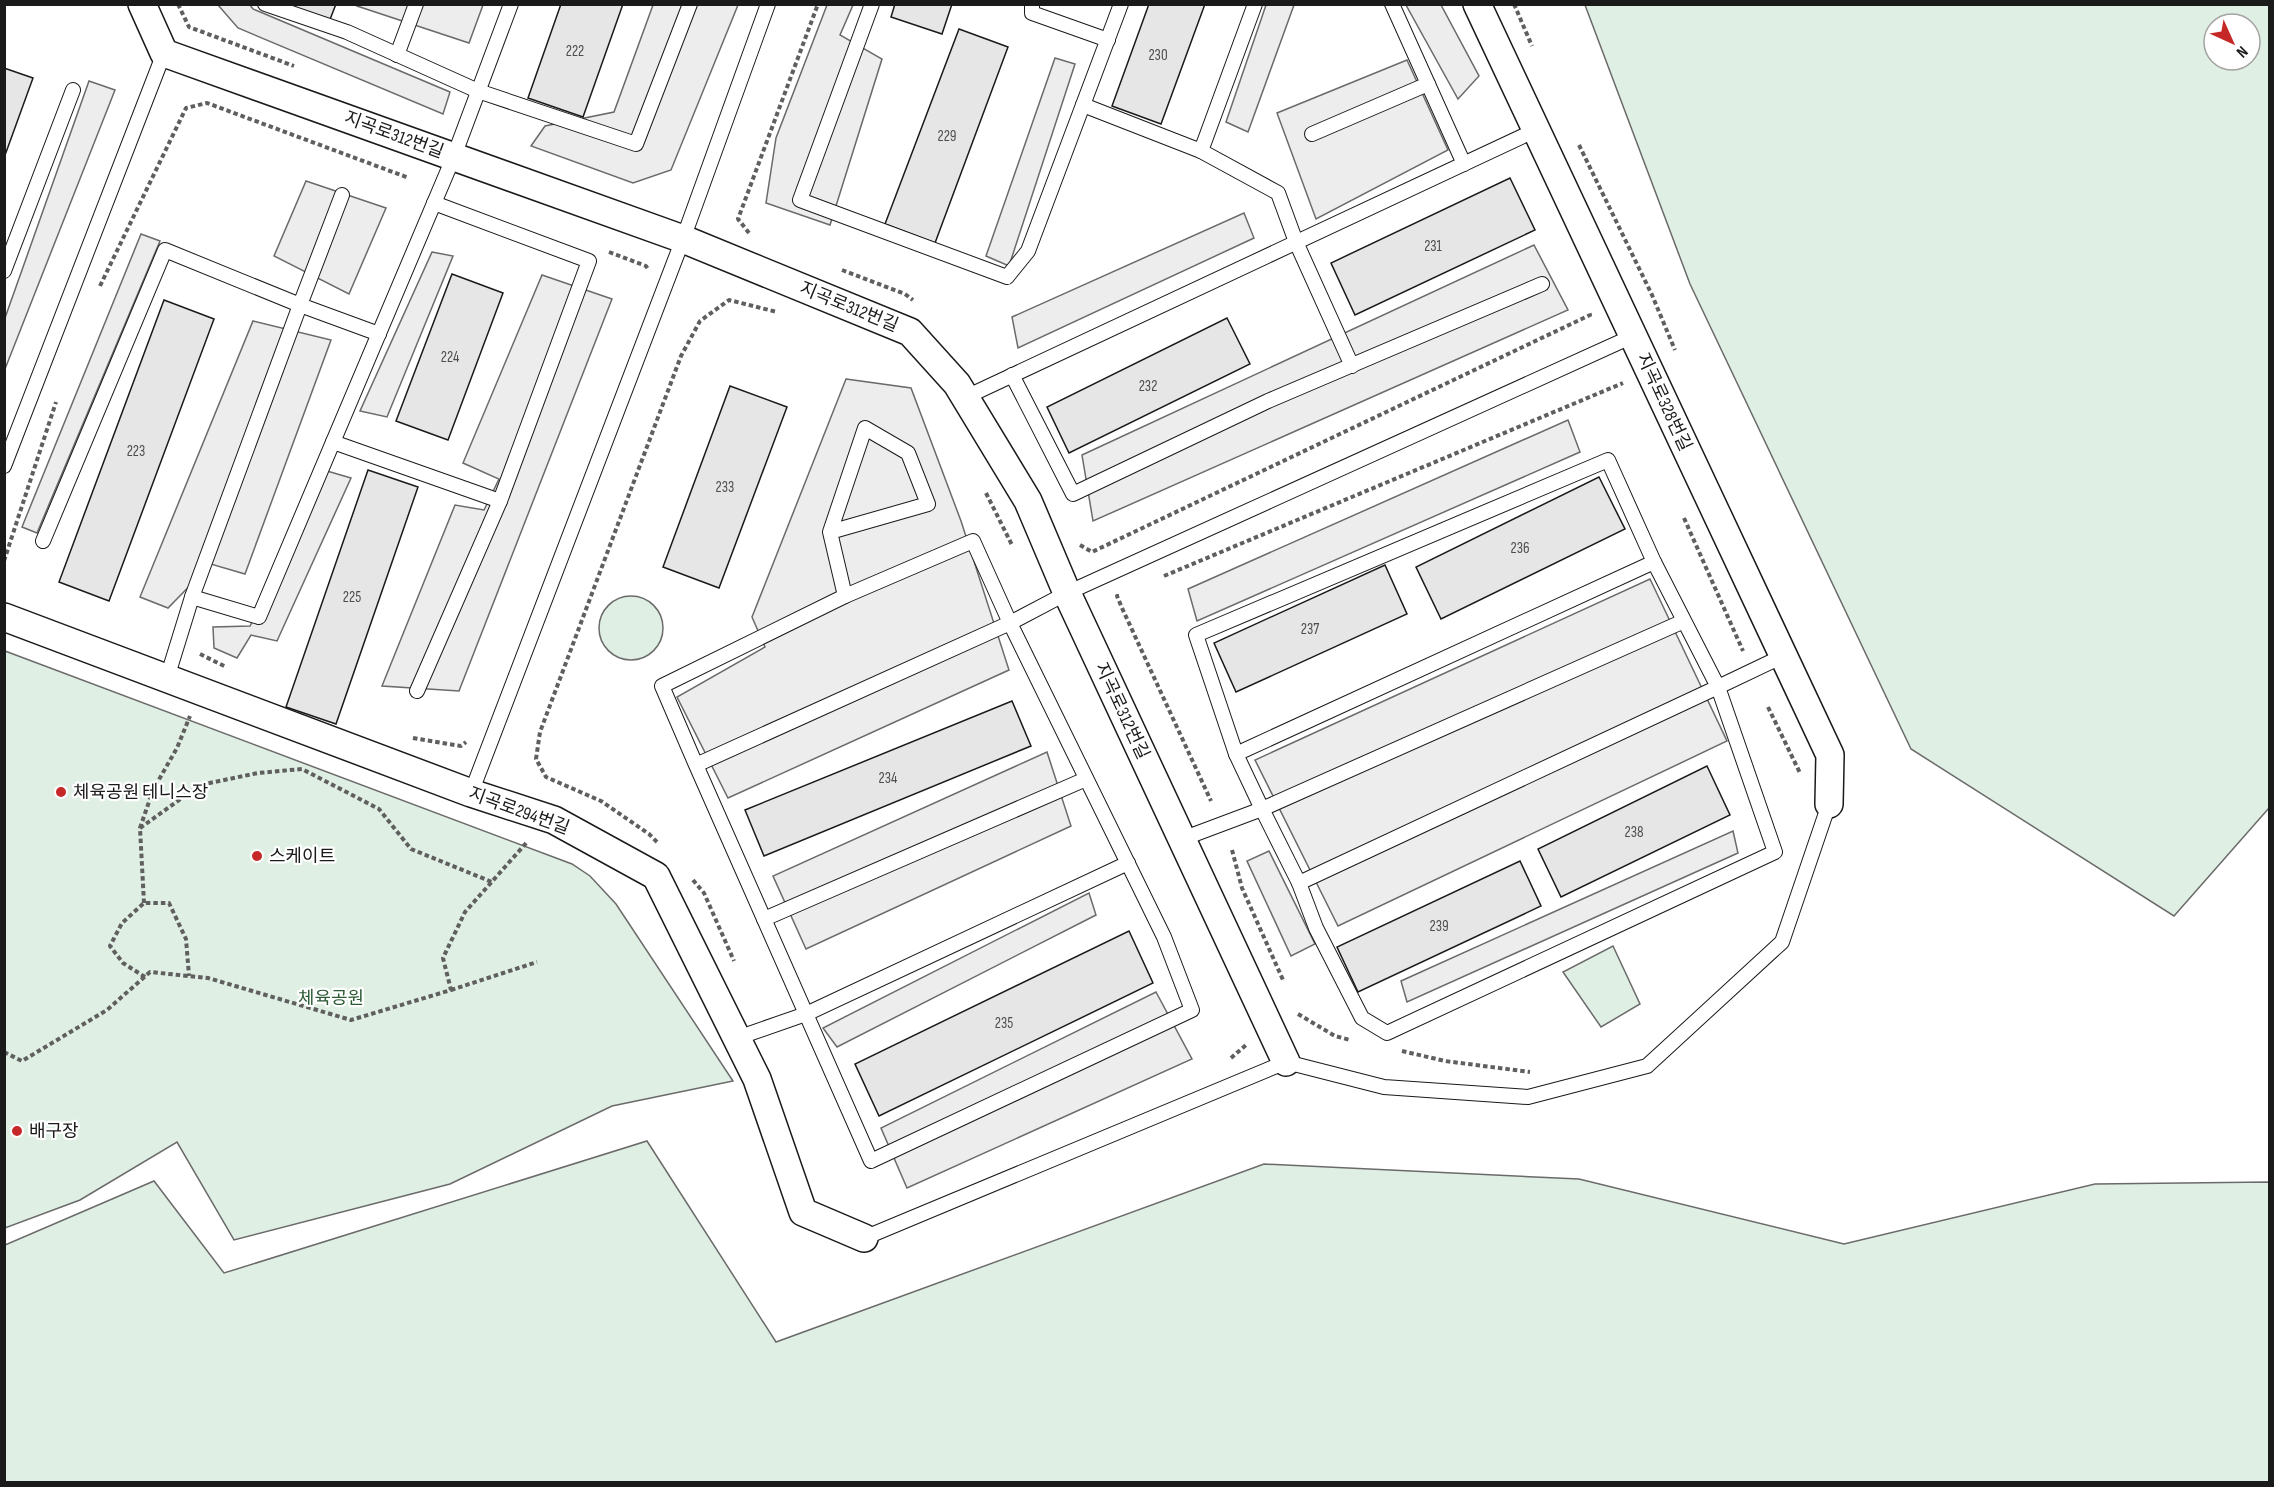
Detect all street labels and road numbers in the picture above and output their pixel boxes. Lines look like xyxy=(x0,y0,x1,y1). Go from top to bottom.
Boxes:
street label: 지곡로312번길 xyxy=(341,107,447,163)
street label: 지곡로312번길 xyxy=(797,278,901,336)
street label: 지곡로328번길 xyxy=(1632,350,1696,454)
street label: 지곡로312번길 xyxy=(1090,659,1154,763)
street label: 지곡로294번길 xyxy=(466,783,572,839)

